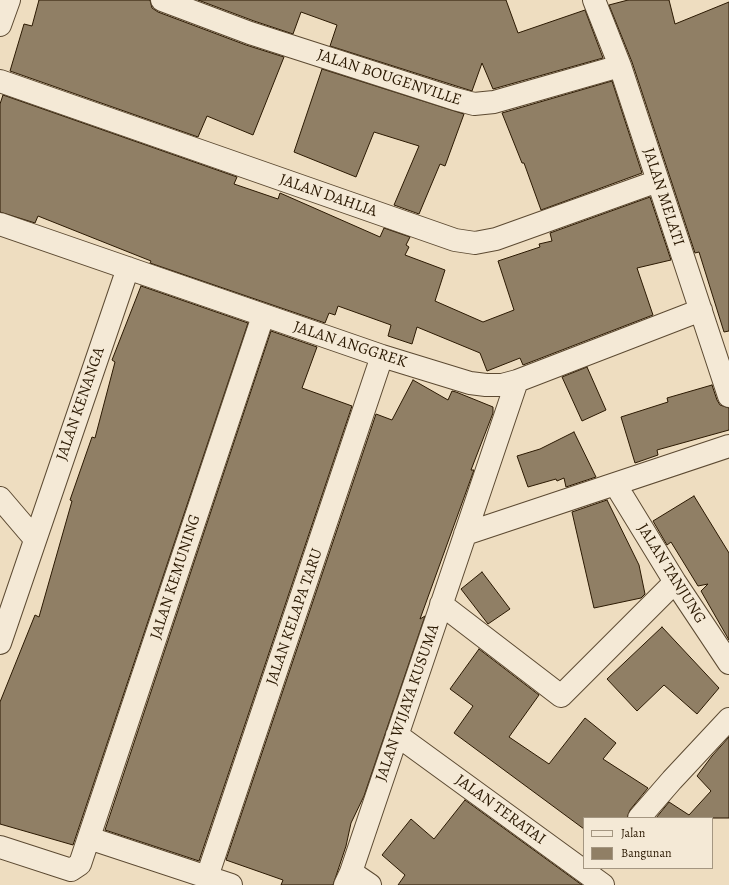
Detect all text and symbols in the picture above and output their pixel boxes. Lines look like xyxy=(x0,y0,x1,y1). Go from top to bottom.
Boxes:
street label: JALAN BOUGENVILLE xyxy=(314,46,464,110)
street label: JALAN MELATI xyxy=(638,146,688,248)
street label: JALAN DAHLIA xyxy=(277,170,379,222)
street label: JALAN ANGGREK xyxy=(291,318,409,372)
street label: JALAN KENANGA xyxy=(53,345,109,463)
street label: JALAN KEMUNING xyxy=(147,512,205,642)
street label: JALAN TANJUNG xyxy=(633,520,709,628)
street label: JALAN KELAPA TARU xyxy=(263,546,327,688)
street label: JALAN WIJAYA KUSUMA xyxy=(372,622,444,784)
street label: JALAN TERATAI xyxy=(451,771,549,849)
legend xyxy=(583,817,713,869)
text: Jalan xyxy=(621,825,645,841)
text: Bangunan xyxy=(621,845,672,861)

